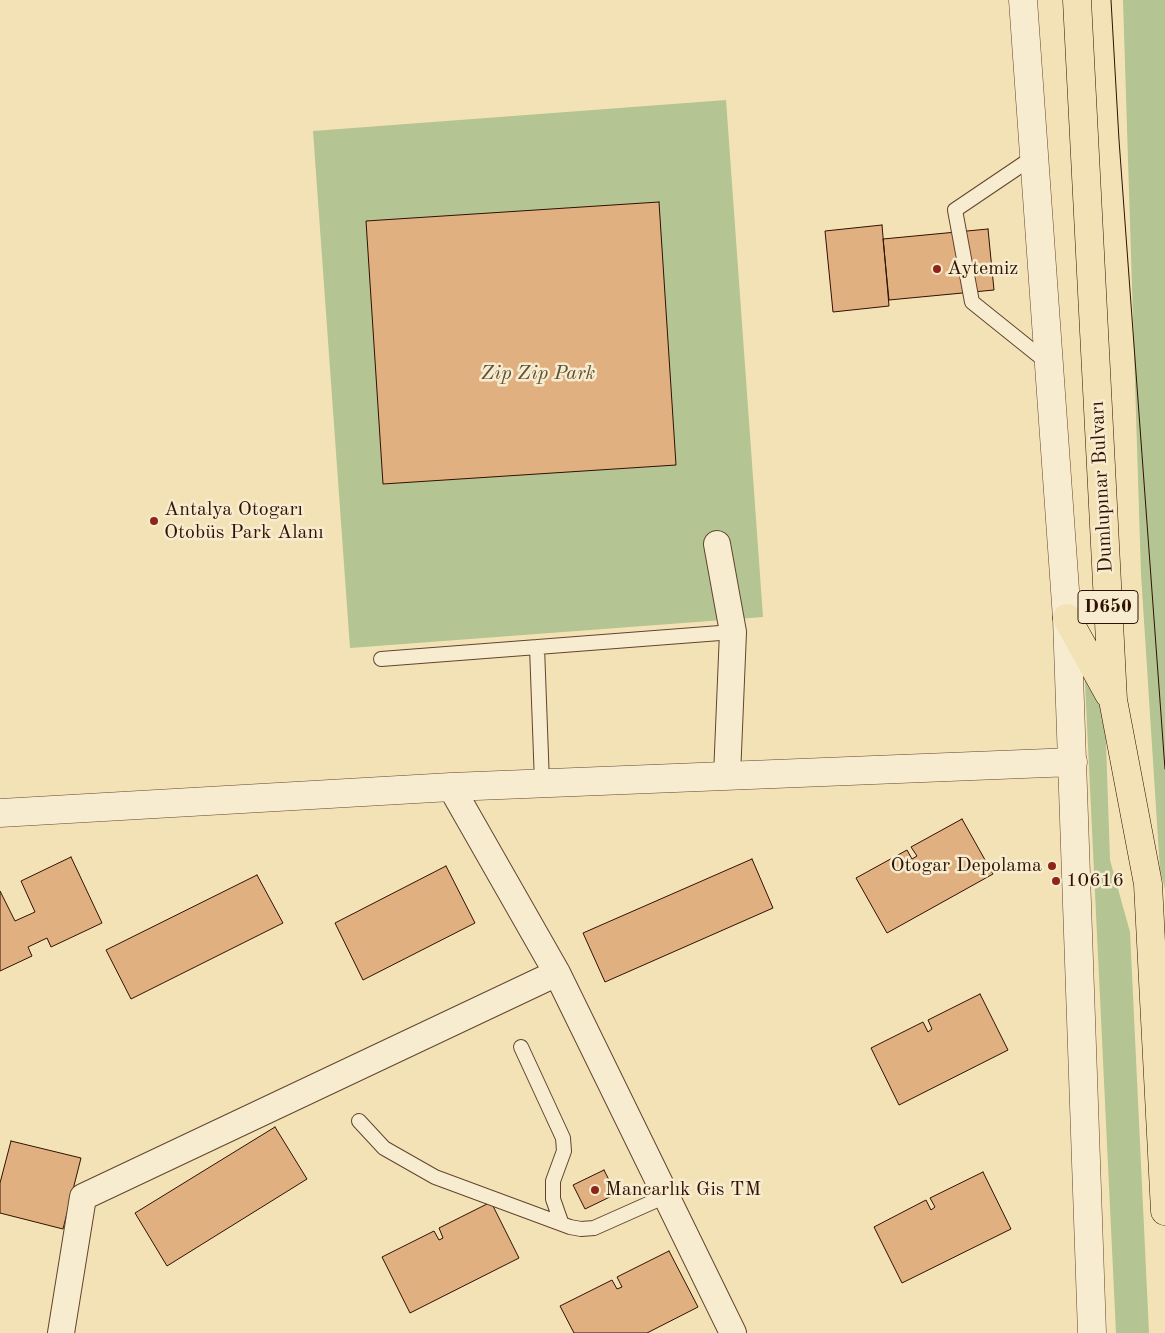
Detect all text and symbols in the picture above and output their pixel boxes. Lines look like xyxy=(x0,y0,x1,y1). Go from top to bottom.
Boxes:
place label: Aytemiz xyxy=(947,257,1018,281)
marker: Aytemiz xyxy=(931,263,943,275)
park label: Zip Zip Park xyxy=(481,362,595,386)
street label: Dumlupınar Bulvarı xyxy=(1086,401,1118,573)
place label: Antalya Otogarı Otobüs Park Alanı xyxy=(164,498,324,545)
marker: Antalya Otogarı Otobüs Park Alanı xyxy=(148,515,160,527)
road number: D650 xyxy=(1078,590,1138,624)
place label: Otogar Depolama xyxy=(890,854,1042,878)
marker: Otogar Depolama xyxy=(1046,860,1058,872)
place label: 10616 xyxy=(1066,869,1124,893)
marker: 10616 xyxy=(1050,875,1062,887)
place label: Mancarlık Gis TM xyxy=(605,1178,761,1202)
marker: Mancarlık Gis TM xyxy=(589,1184,601,1196)

